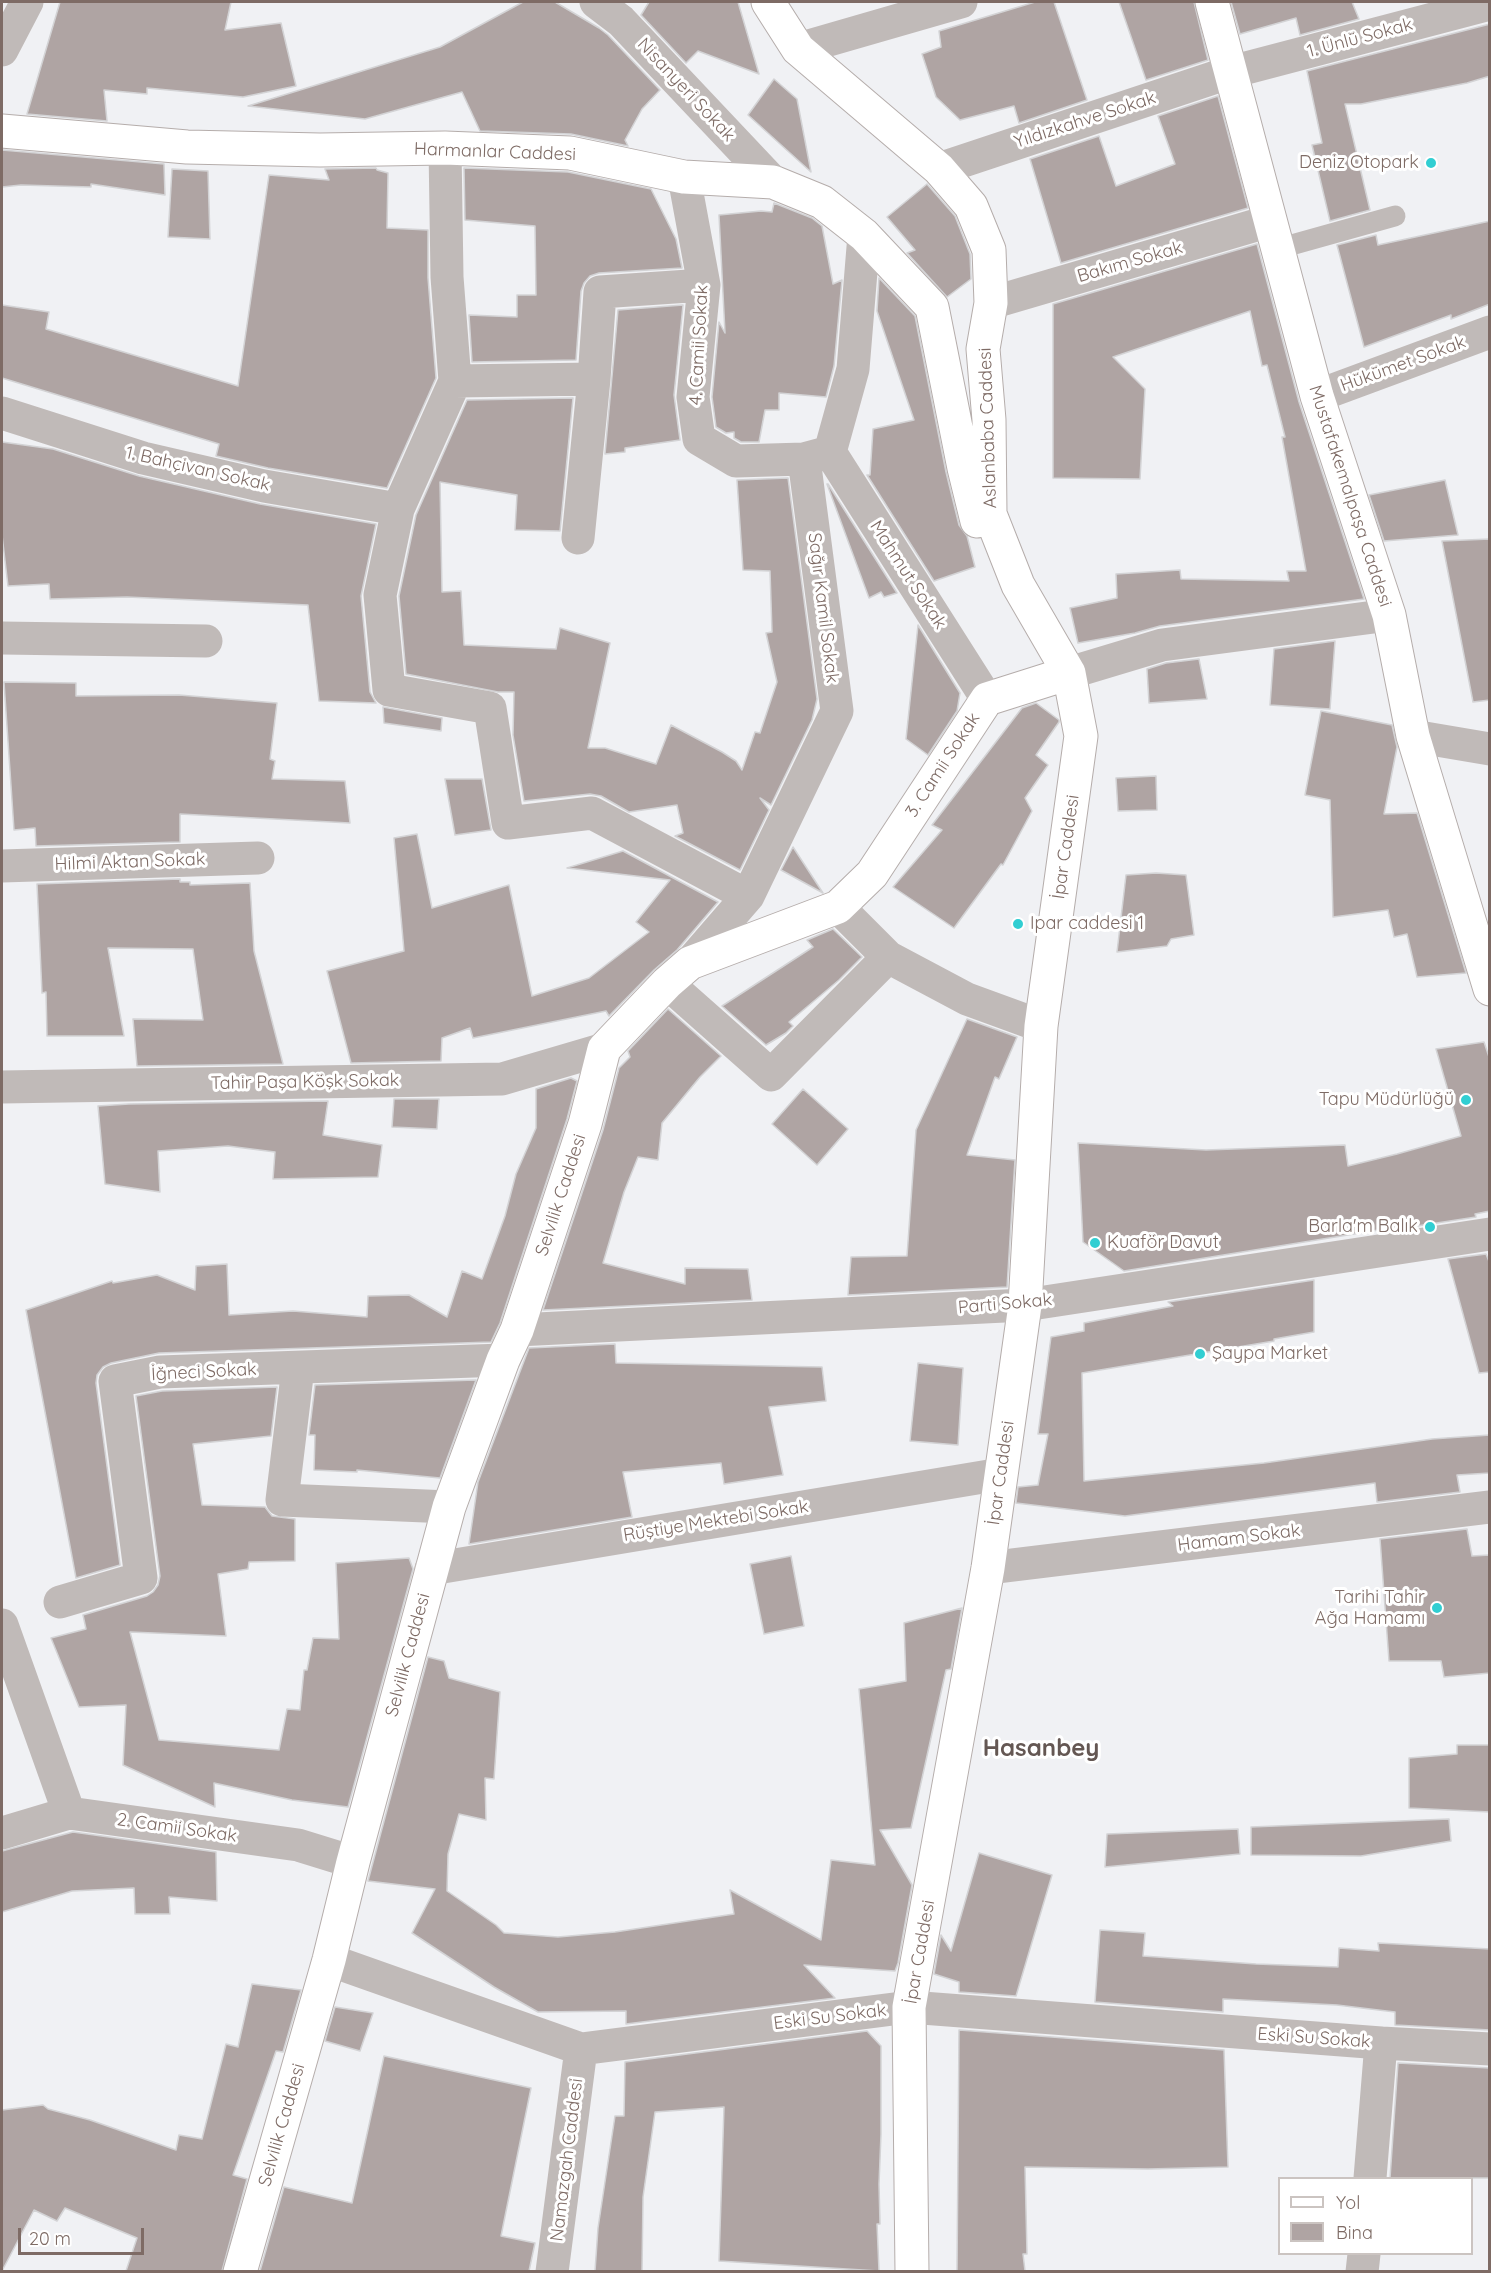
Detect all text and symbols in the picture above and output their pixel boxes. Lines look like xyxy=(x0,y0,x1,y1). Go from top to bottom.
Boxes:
street label: 1. Ünlü Sokak xyxy=(1305,14,1415,62)
street label: Nisanyeri Sokak xyxy=(632,34,740,146)
street label: Yıldızkahve Sokak xyxy=(1012,87,1158,153)
street label: Harmanlar Caddesi xyxy=(413,138,577,166)
place label: Deniz Otopark xyxy=(1299,152,1419,174)
marker: Deniz Otopark xyxy=(1424,156,1438,170)
street label: Bakım Sokak xyxy=(1075,237,1185,287)
street label: 4. Camii Sokak xyxy=(685,284,713,406)
street label: Hükümet Sokak xyxy=(1337,331,1469,397)
street label: Aslanbaba Caddesi xyxy=(974,347,1002,509)
street label: Mustafakemalpaşa Caddesi xyxy=(1304,382,1396,610)
street label: 1. Bahçivan Sokak xyxy=(124,442,272,496)
street label: Mahmut Sokak xyxy=(865,517,951,633)
street label: Sağır Kamil Sokak xyxy=(803,532,843,684)
street label: 3. Camii Sokak xyxy=(901,709,985,821)
street label: İpar Caddesi xyxy=(1048,793,1084,901)
street label: Hilmi Aktan Sokak xyxy=(54,849,206,875)
place label: Ipar caddesi 1 xyxy=(1030,913,1144,935)
marker: Ipar caddesi 1 xyxy=(1011,917,1025,931)
street label: Tahir Paşa Köşk Sokak xyxy=(210,1070,400,1094)
place label: Tapu Müdürlüğü xyxy=(1319,1089,1454,1111)
marker: Tapu Müdürlüğü xyxy=(1459,1093,1473,1107)
street label: Selvilik Caddesi xyxy=(531,1131,591,1259)
place label: Barla'm Balık xyxy=(1308,1216,1418,1238)
marker: Barla'm Balık xyxy=(1423,1220,1437,1234)
place label: Kuaför Davut xyxy=(1107,1232,1219,1254)
marker: Kuaför Davut xyxy=(1088,1236,1102,1250)
street label: Parti Sokak xyxy=(957,1289,1053,1319)
place label: Şaypa Market xyxy=(1212,1343,1328,1365)
marker: Şaypa Market xyxy=(1193,1347,1207,1361)
street label: İğneci Sokak xyxy=(151,1358,257,1386)
street label: İpar Caddesi xyxy=(983,1419,1019,1527)
street label: Rüştiye Mektebi Sokak xyxy=(622,1496,810,1546)
street label: Hamam Sokak xyxy=(1176,1520,1302,1556)
place label: Tarihi Tahir Ağa Hamamı xyxy=(1315,1587,1425,1630)
street label: Selvilik Caddesi xyxy=(381,1591,435,1719)
marker: Tarihi Tahir Ağa Hamamı xyxy=(1430,1601,1444,1615)
district label: Hasanbey xyxy=(983,1735,1099,1763)
street label: 2. Camii Sokak xyxy=(116,1809,238,1847)
street label: İpar Caddesi xyxy=(900,1898,940,2006)
street label: Eski Su Sokak xyxy=(772,1999,888,2035)
street label: Eski Su Sokak xyxy=(1257,2023,1371,2053)
street label: Selvilik Caddesi xyxy=(254,2061,310,2189)
street label: Namazgah Caddesi xyxy=(546,2077,588,2243)
legend xyxy=(1278,2177,1473,2255)
text: Yol xyxy=(1336,2191,1360,2214)
scale bar xyxy=(21,2216,147,2254)
text: Bina xyxy=(1336,2221,1373,2244)
text: 20 m xyxy=(29,2227,71,2250)

